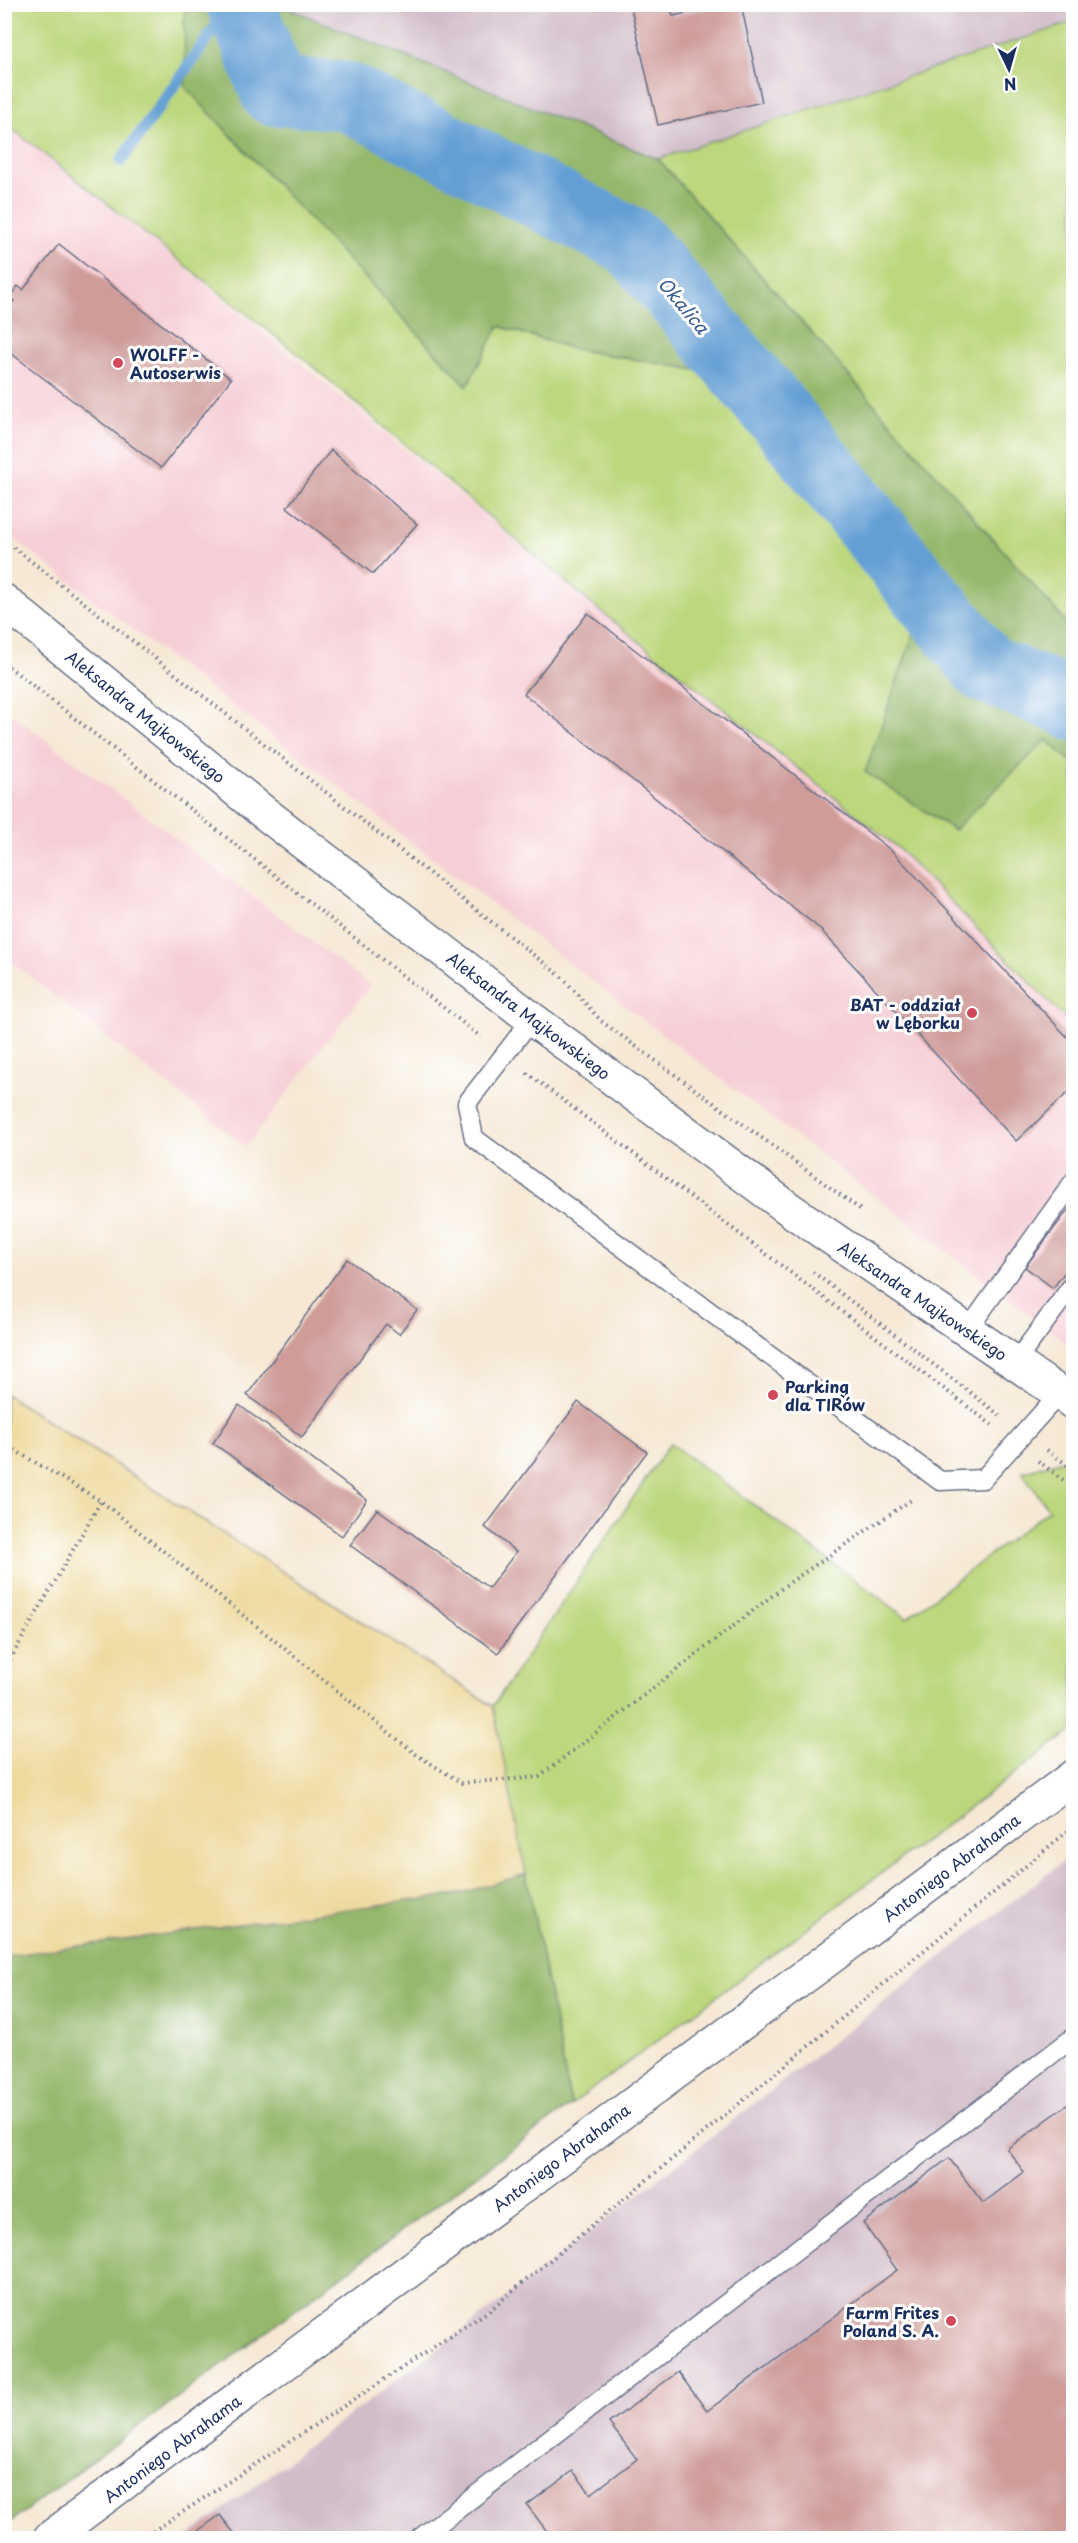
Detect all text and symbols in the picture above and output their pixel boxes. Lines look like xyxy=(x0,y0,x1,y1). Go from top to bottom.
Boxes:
north arrow xyxy=(979,39,1039,99)
text: N xyxy=(1003,72,1018,97)
water label: Okalica xyxy=(652,271,716,340)
place label: WOLFF - Autoserwis xyxy=(130,342,221,384)
marker: WOLFF - Autoserwis xyxy=(111,356,125,370)
street label: Aleksandra Majkowskiego xyxy=(61,644,231,788)
street label: Aleksandra Majkowskiego xyxy=(442,945,616,1085)
place label: BAT - oddział w Lęborku xyxy=(850,992,962,1034)
marker: BAT - oddział w Lęborku xyxy=(965,1006,979,1020)
street label: Aleksandra Majkowskiego xyxy=(834,1234,1012,1366)
place label: Parking dla TIRów xyxy=(785,1374,866,1416)
marker: Parking dla TIRów xyxy=(766,1388,780,1402)
street label: Antoniego Abrahama xyxy=(877,1807,1025,1927)
street label: Antoniego Abrahama xyxy=(487,2097,635,2217)
place label: Farm Frites Poland S. A. xyxy=(843,2300,939,2342)
marker: Farm Frites Poland S. A. xyxy=(944,2314,958,2328)
street label: Antoniego Abrahama xyxy=(98,2388,246,2508)

